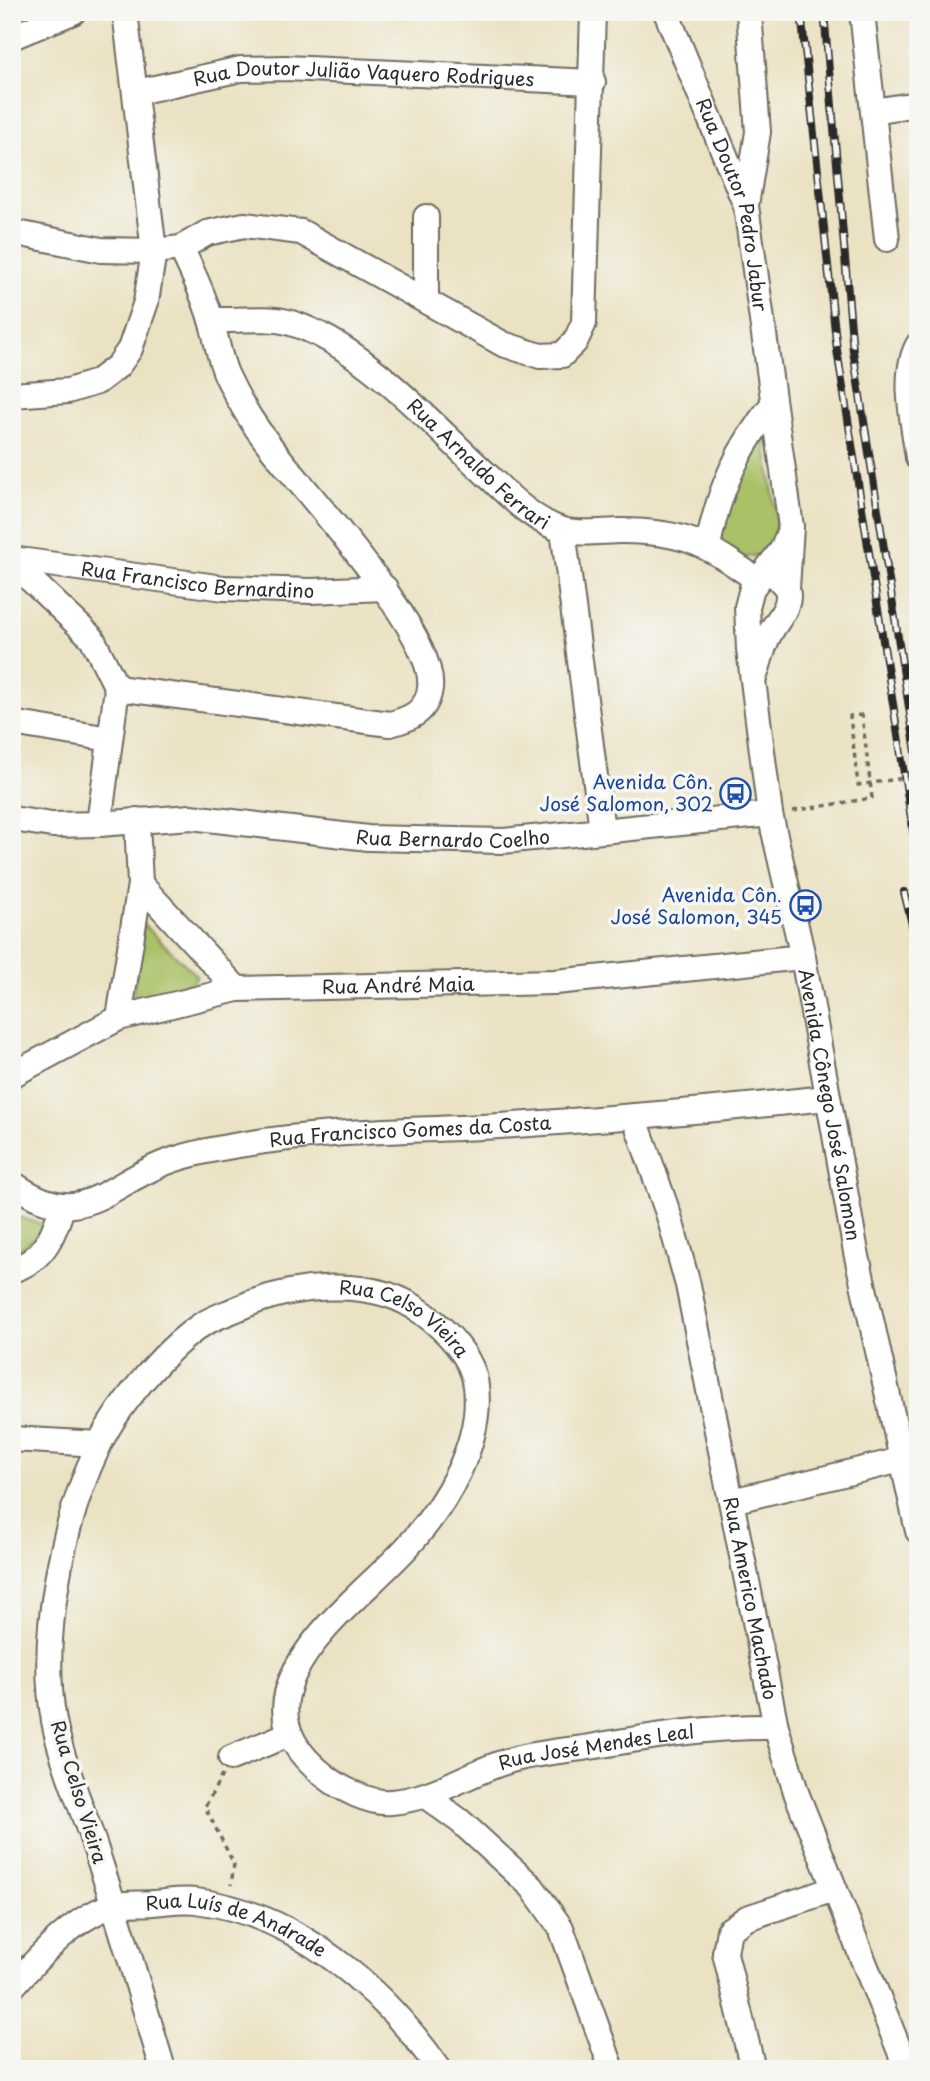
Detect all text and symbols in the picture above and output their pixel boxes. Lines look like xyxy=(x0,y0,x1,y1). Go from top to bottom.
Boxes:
street label: Rua Doutor Julião Vaquero Rodrigues xyxy=(190,53,535,92)
street label: Rua Doutor Pedro Jabur xyxy=(690,93,776,313)
street label: Rua Arnaldo Ferrari xyxy=(402,391,555,536)
street label: Rua Francisco Bernardino xyxy=(79,554,315,604)
place label: Avenida Côn. José Salomon, 302 xyxy=(539,767,713,817)
bus stop icon: Avenida Côn. José Salomon, 302 xyxy=(719,776,753,810)
street label: Rua Bernardo Coelho xyxy=(355,821,551,854)
place label: Avenida Côn. José Salomon, 345 xyxy=(611,880,782,930)
bus stop icon: Avenida Côn. José Salomon, 345 xyxy=(788,889,822,923)
street label: Avenida Cônego José Salomon xyxy=(792,966,869,1243)
street label: Rua André Maia xyxy=(322,969,476,1000)
street label: Rua Francisco Gomes da Costa xyxy=(267,1107,552,1153)
street label: Rua Celso Vieira xyxy=(339,1272,477,1363)
street label: Rua Americo Machado xyxy=(717,1494,785,1702)
street label: Rua José Mendes Leal xyxy=(495,1716,695,1776)
street label: Rua Celso Vieira xyxy=(45,1717,115,1867)
street label: Rua Luís de Andrade xyxy=(144,1885,333,1963)

